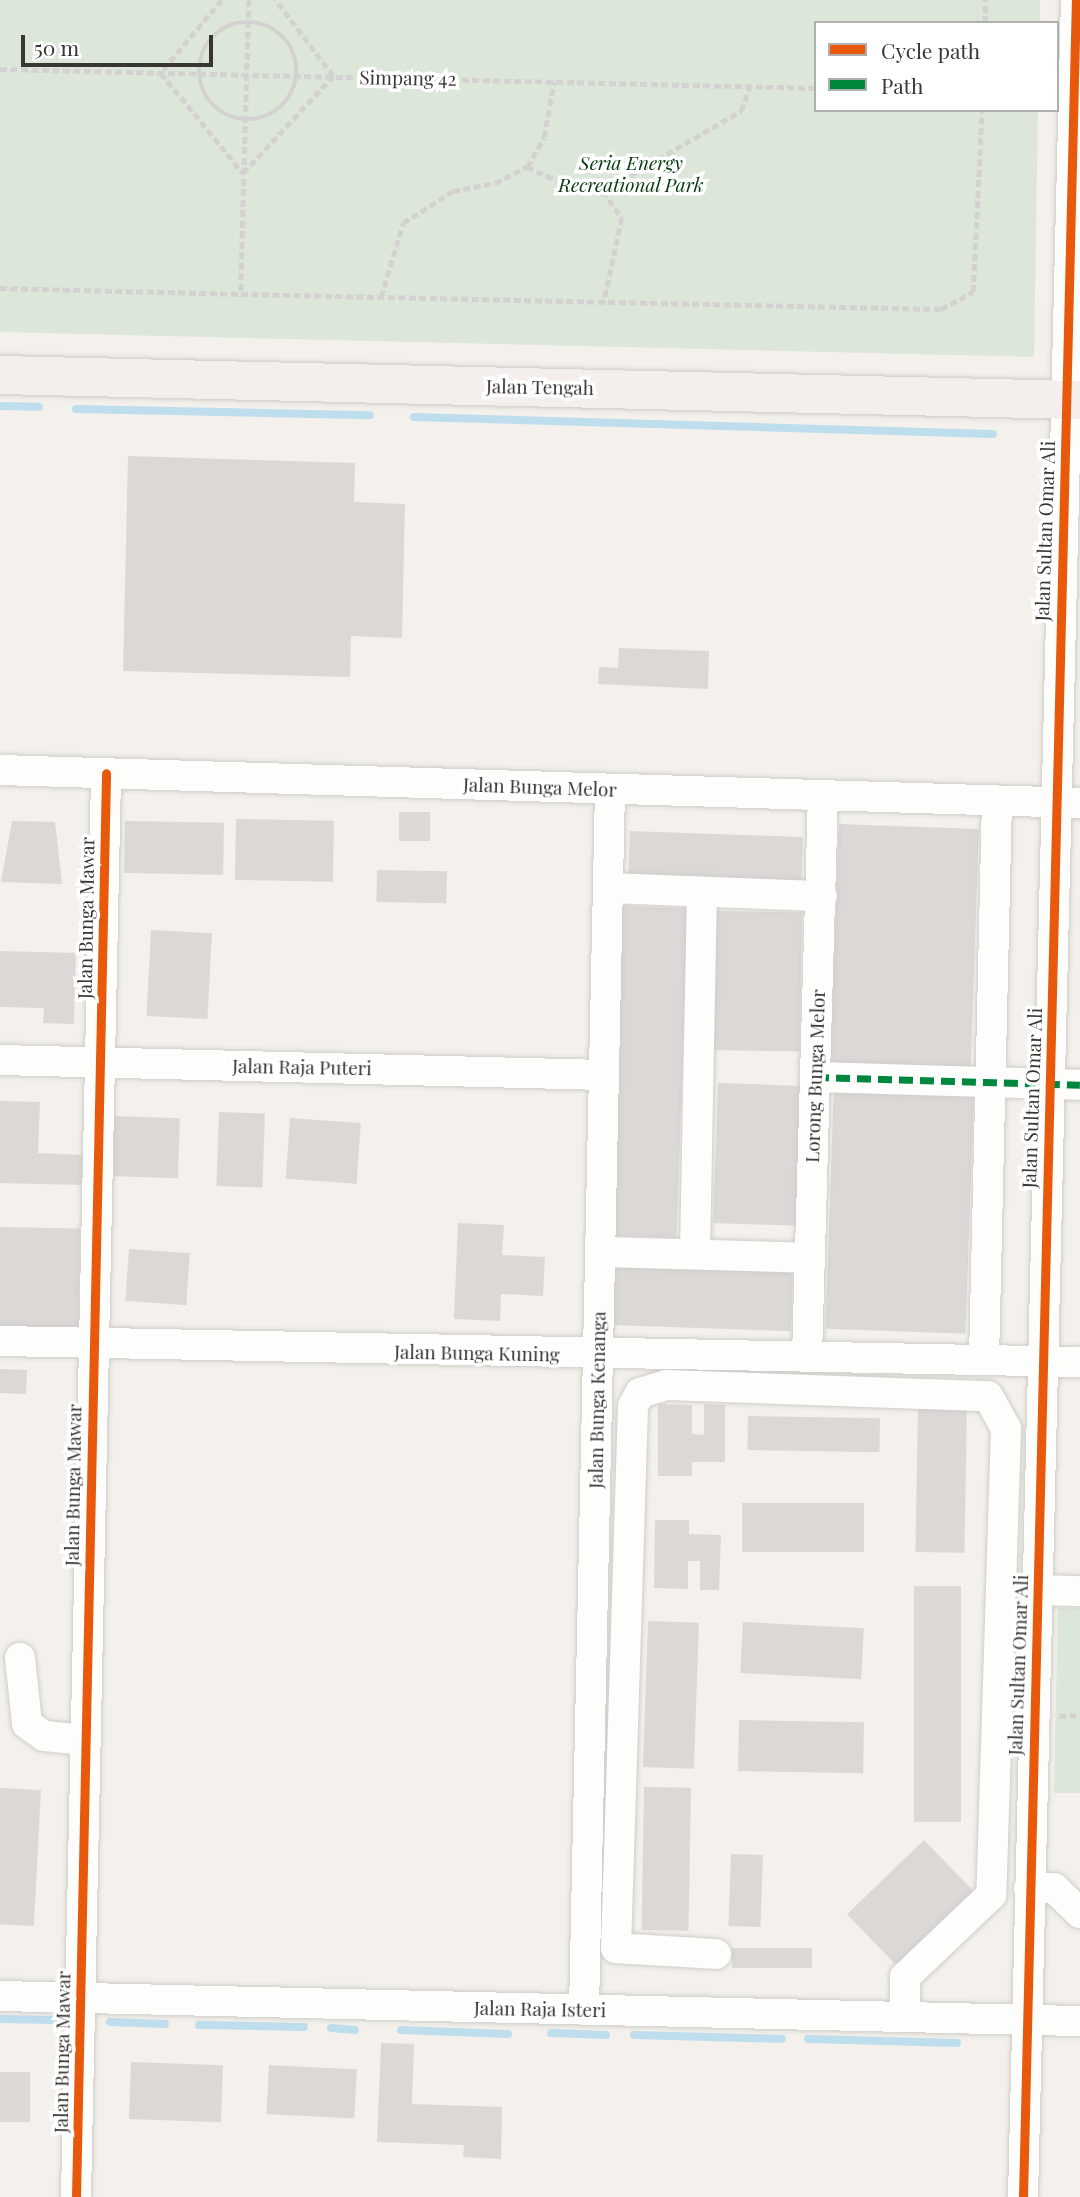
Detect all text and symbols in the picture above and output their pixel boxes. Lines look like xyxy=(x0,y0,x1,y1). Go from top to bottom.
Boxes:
scale bar xyxy=(24,21,217,65)
legend xyxy=(814,21,1059,112)
text: 50 m xyxy=(34,33,79,61)
text: Cycle path xyxy=(881,36,980,64)
street label: Simpang 42 xyxy=(359,66,457,90)
text: Path xyxy=(881,71,923,99)
park label: Seria Energy Recreational Park xyxy=(558,152,704,196)
street label: Jalan Tengah xyxy=(486,375,594,399)
street label: Jalan Sultan Omar Ali xyxy=(1030,440,1060,622)
street label: Jalan Bunga Melor xyxy=(463,773,617,801)
street label: Jalan Bunga Mawar xyxy=(73,837,99,999)
street label: Lorong Bunga Melor xyxy=(801,989,829,1163)
street label: Jalan Sultan Omar Ali xyxy=(1017,1007,1047,1189)
street label: Jalan Raja Puteri xyxy=(232,1054,372,1080)
street label: Jalan Bunga Kenanga xyxy=(584,1311,610,1489)
street label: Jalan Bunga Kuning xyxy=(394,1340,560,1366)
street label: Jalan Bunga Mawar xyxy=(60,1404,86,1566)
street label: Jalan Sultan Omar Ali xyxy=(1003,1574,1033,1756)
street label: Jalan Bunga Mawar xyxy=(49,1971,75,2133)
street label: Jalan Raja Isteri xyxy=(474,1996,606,2022)

